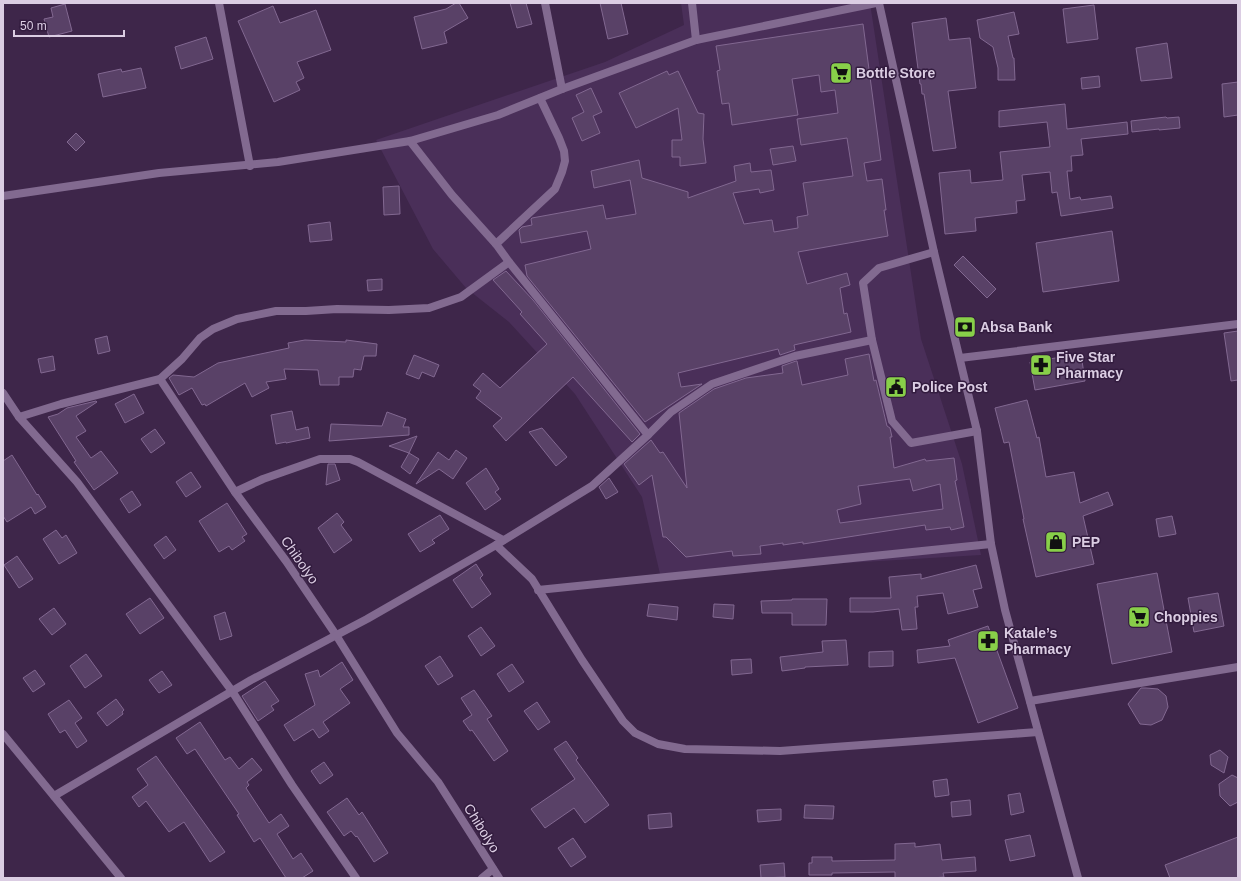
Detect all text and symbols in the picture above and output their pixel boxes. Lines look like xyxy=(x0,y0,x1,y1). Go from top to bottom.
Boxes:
scale bar xyxy=(14,12,124,38)
text: 50 m xyxy=(20,19,47,33)
supermarket icon: Bottle Store xyxy=(828,60,854,86)
place label: Bottle Store xyxy=(856,65,936,81)
bank icon: Absa Bank xyxy=(952,314,978,340)
place label: Absa Bank xyxy=(980,319,1053,335)
place label: Five Star Pharmacy xyxy=(1056,349,1123,381)
pharmacy icon: Five Star Pharmacy xyxy=(1028,352,1054,378)
public building icon: Police Post xyxy=(883,374,909,400)
place label: Police Post xyxy=(912,379,988,395)
shop icon: PEP xyxy=(1043,529,1069,555)
street label: Chibolyo xyxy=(278,533,322,587)
place label: PEP xyxy=(1072,534,1100,550)
supermarket icon: Choppies xyxy=(1126,604,1152,630)
place label: Choppies xyxy=(1154,609,1218,625)
place label: Katale’s Pharmacy xyxy=(1004,625,1071,657)
pharmacy icon: Katale’s Pharmacy xyxy=(975,628,1001,654)
street label: Chibolyo xyxy=(461,801,503,856)

